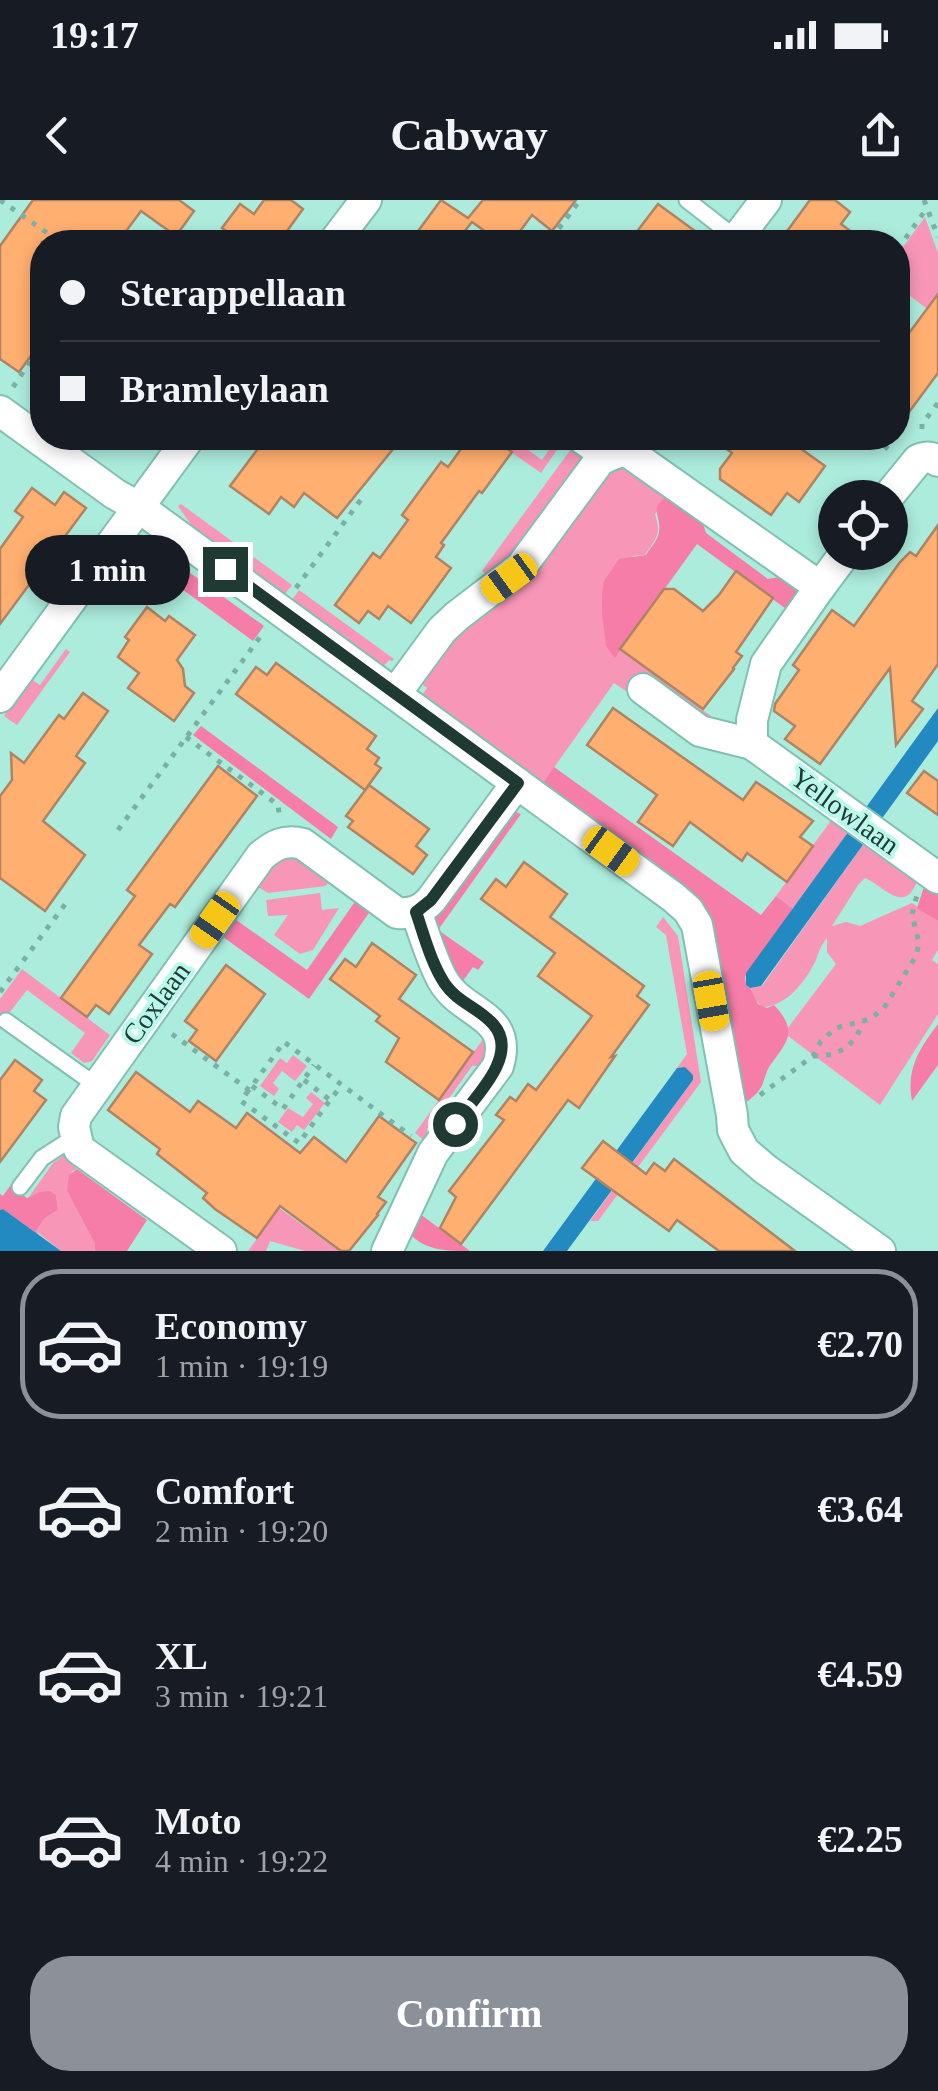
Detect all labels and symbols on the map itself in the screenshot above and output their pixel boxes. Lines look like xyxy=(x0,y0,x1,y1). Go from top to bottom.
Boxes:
callout: 1 min xyxy=(25,534,190,604)
route end xyxy=(203,547,248,592)
car xyxy=(476,548,542,608)
street label: Yellowlaan xyxy=(785,761,905,861)
car xyxy=(578,821,644,881)
car xyxy=(186,887,244,953)
street label: Coxlaan xyxy=(116,956,196,1050)
car xyxy=(691,969,731,1033)
route start xyxy=(433,1102,478,1147)

